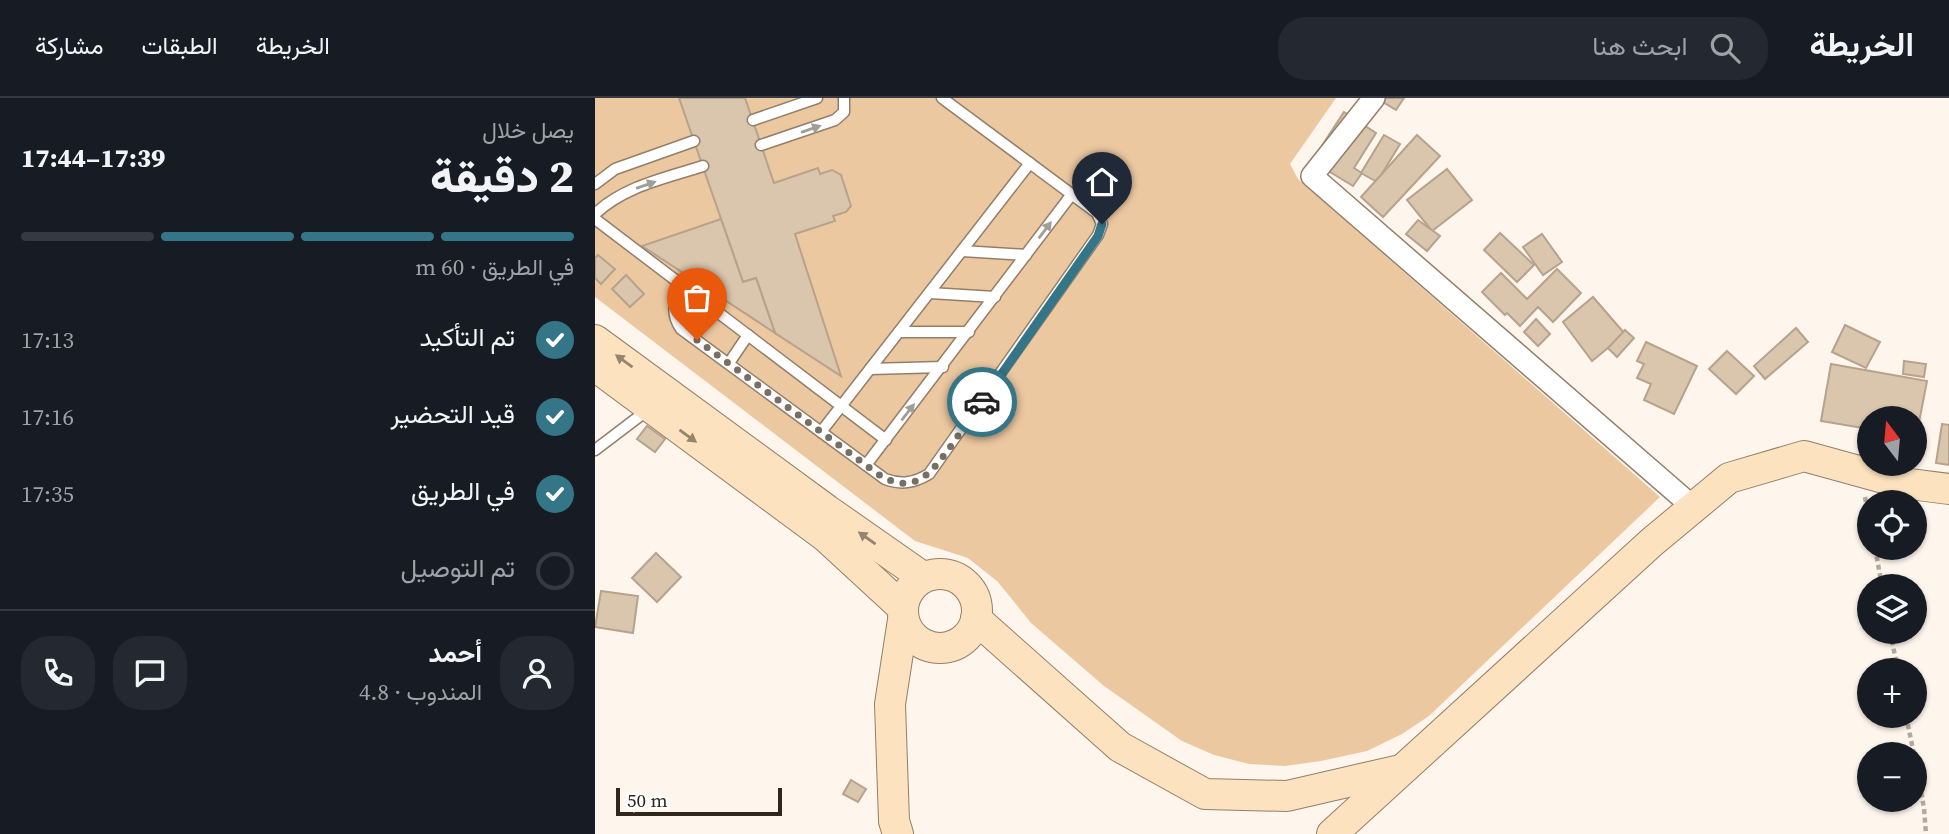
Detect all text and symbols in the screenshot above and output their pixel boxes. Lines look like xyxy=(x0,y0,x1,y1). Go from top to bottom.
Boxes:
search box xyxy=(1278,17,1768,80)
text: الخريطة xyxy=(1810,22,1914,67)
text: ابحث هنا xyxy=(1592,28,1688,64)
text: مشاركة xyxy=(35,29,103,62)
text: الطبقات xyxy=(141,29,218,62)
text: الخريطة xyxy=(256,29,330,62)
icon: search xyxy=(1706,29,1744,67)
text: يصل خلال xyxy=(482,114,574,146)
one-way arrow xyxy=(800,123,821,134)
text: 17:39–17:44 xyxy=(21,140,165,176)
text: 2 دقيقة xyxy=(430,144,574,207)
pin xyxy=(1072,152,1132,224)
icon: home xyxy=(1083,163,1121,201)
one-way arrow xyxy=(636,179,657,190)
one-way arrow xyxy=(1038,221,1052,239)
text: في الطريق · 60 m xyxy=(415,251,574,283)
pin xyxy=(667,268,727,340)
icon: bag xyxy=(678,279,716,317)
text: تم التأكيد xyxy=(419,319,515,355)
icon: check xyxy=(536,321,574,359)
text: 17:13 xyxy=(21,324,74,356)
one-way arrow xyxy=(615,354,633,368)
courier xyxy=(947,367,1017,437)
icon: car xyxy=(963,383,1001,421)
text: قيد التحضير xyxy=(391,396,515,432)
icon: check xyxy=(536,398,574,436)
text: 17:16 xyxy=(21,401,74,433)
one-way arrow xyxy=(901,403,916,421)
north arrow xyxy=(1857,406,1927,476)
map controls xyxy=(1857,406,1927,812)
one-way arrow xyxy=(679,429,697,443)
text: في الطريق xyxy=(411,473,515,509)
icon: check xyxy=(536,475,574,513)
text: 17:35 xyxy=(21,478,74,510)
button: locate xyxy=(1857,490,1927,560)
one-way arrow xyxy=(858,531,876,545)
text: تم التوصيل xyxy=(401,550,515,586)
button: layers xyxy=(1857,574,1927,644)
text: أحمد xyxy=(429,635,482,671)
button: phone xyxy=(21,636,95,710)
button: chat xyxy=(113,636,187,710)
button: person xyxy=(500,636,574,710)
button: + xyxy=(1857,658,1927,728)
text: المندوب · 4.8 xyxy=(359,676,482,708)
button: − xyxy=(1857,742,1927,812)
scale bar xyxy=(616,785,782,817)
text: 50 m xyxy=(627,787,668,813)

